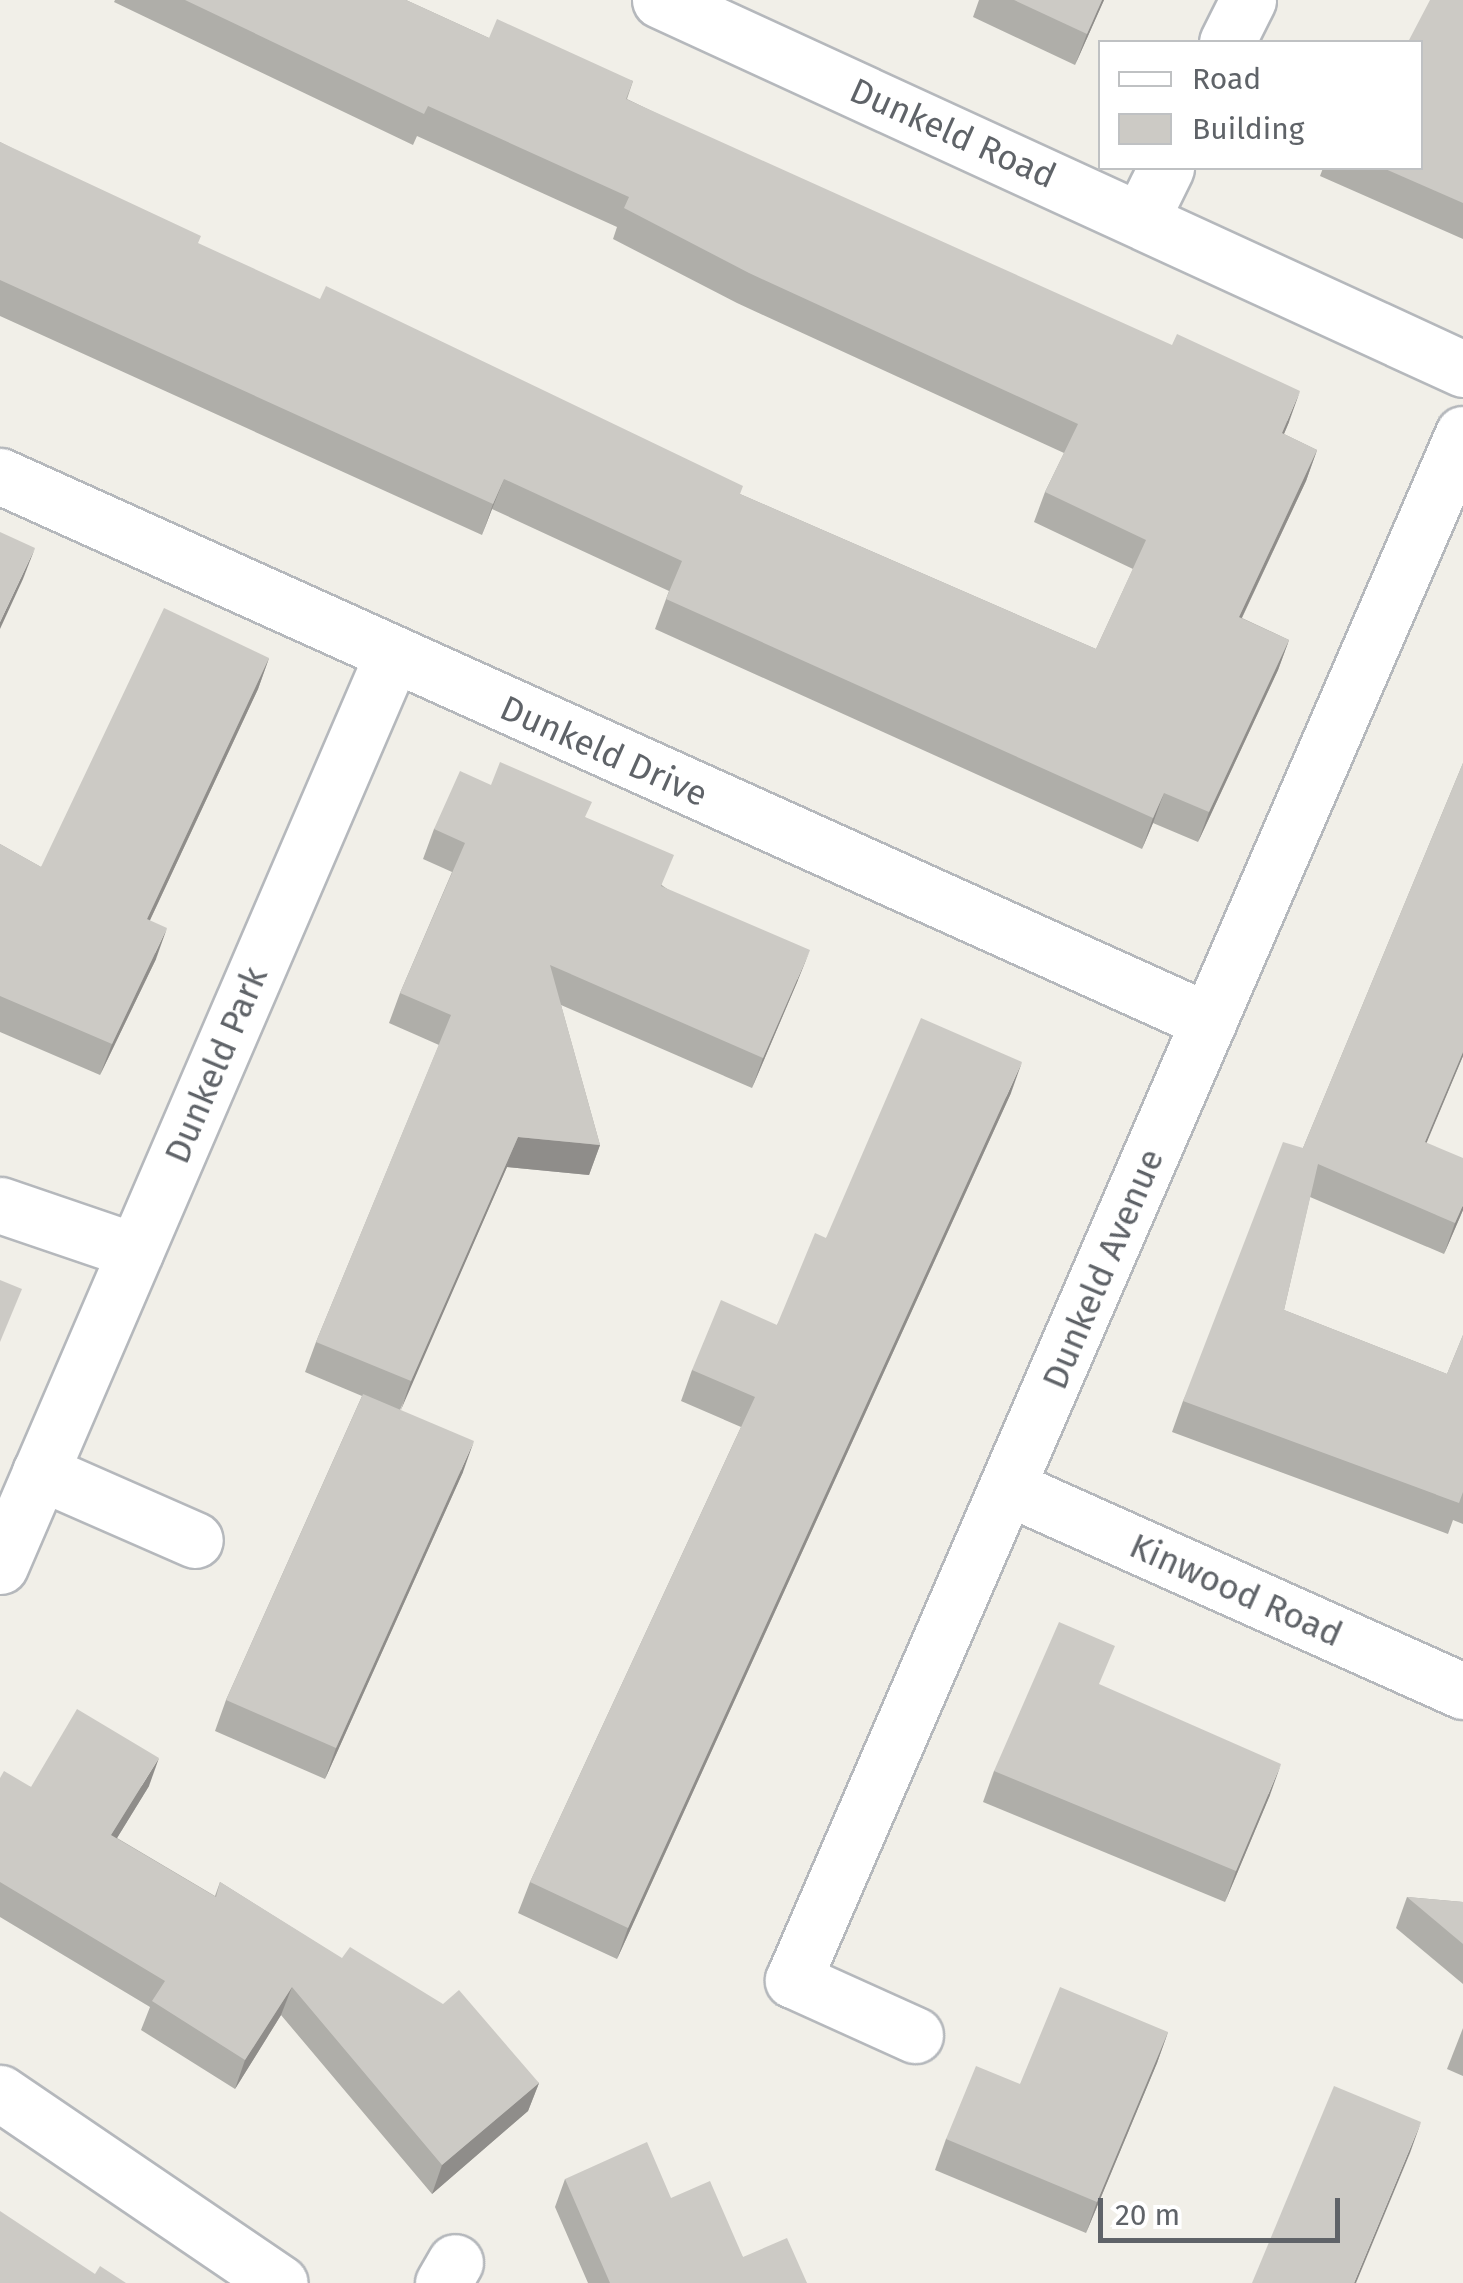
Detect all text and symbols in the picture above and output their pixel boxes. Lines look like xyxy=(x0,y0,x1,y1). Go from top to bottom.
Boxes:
legend xyxy=(1098,40,1423,170)
text: Road xyxy=(1192,61,1261,97)
street label: Dunkeld Road xyxy=(843,69,1063,197)
text: Building xyxy=(1192,111,1304,147)
street label: Dunkeld Drive xyxy=(494,687,714,815)
street label: Dunkeld Park xyxy=(156,960,276,1170)
street label: Dunkeld Avenue xyxy=(1034,1143,1172,1395)
street label: Kinwood Road xyxy=(1123,1524,1349,1656)
scale bar xyxy=(1103,2178,1346,2240)
text: 20 m xyxy=(1115,2197,1180,2233)

